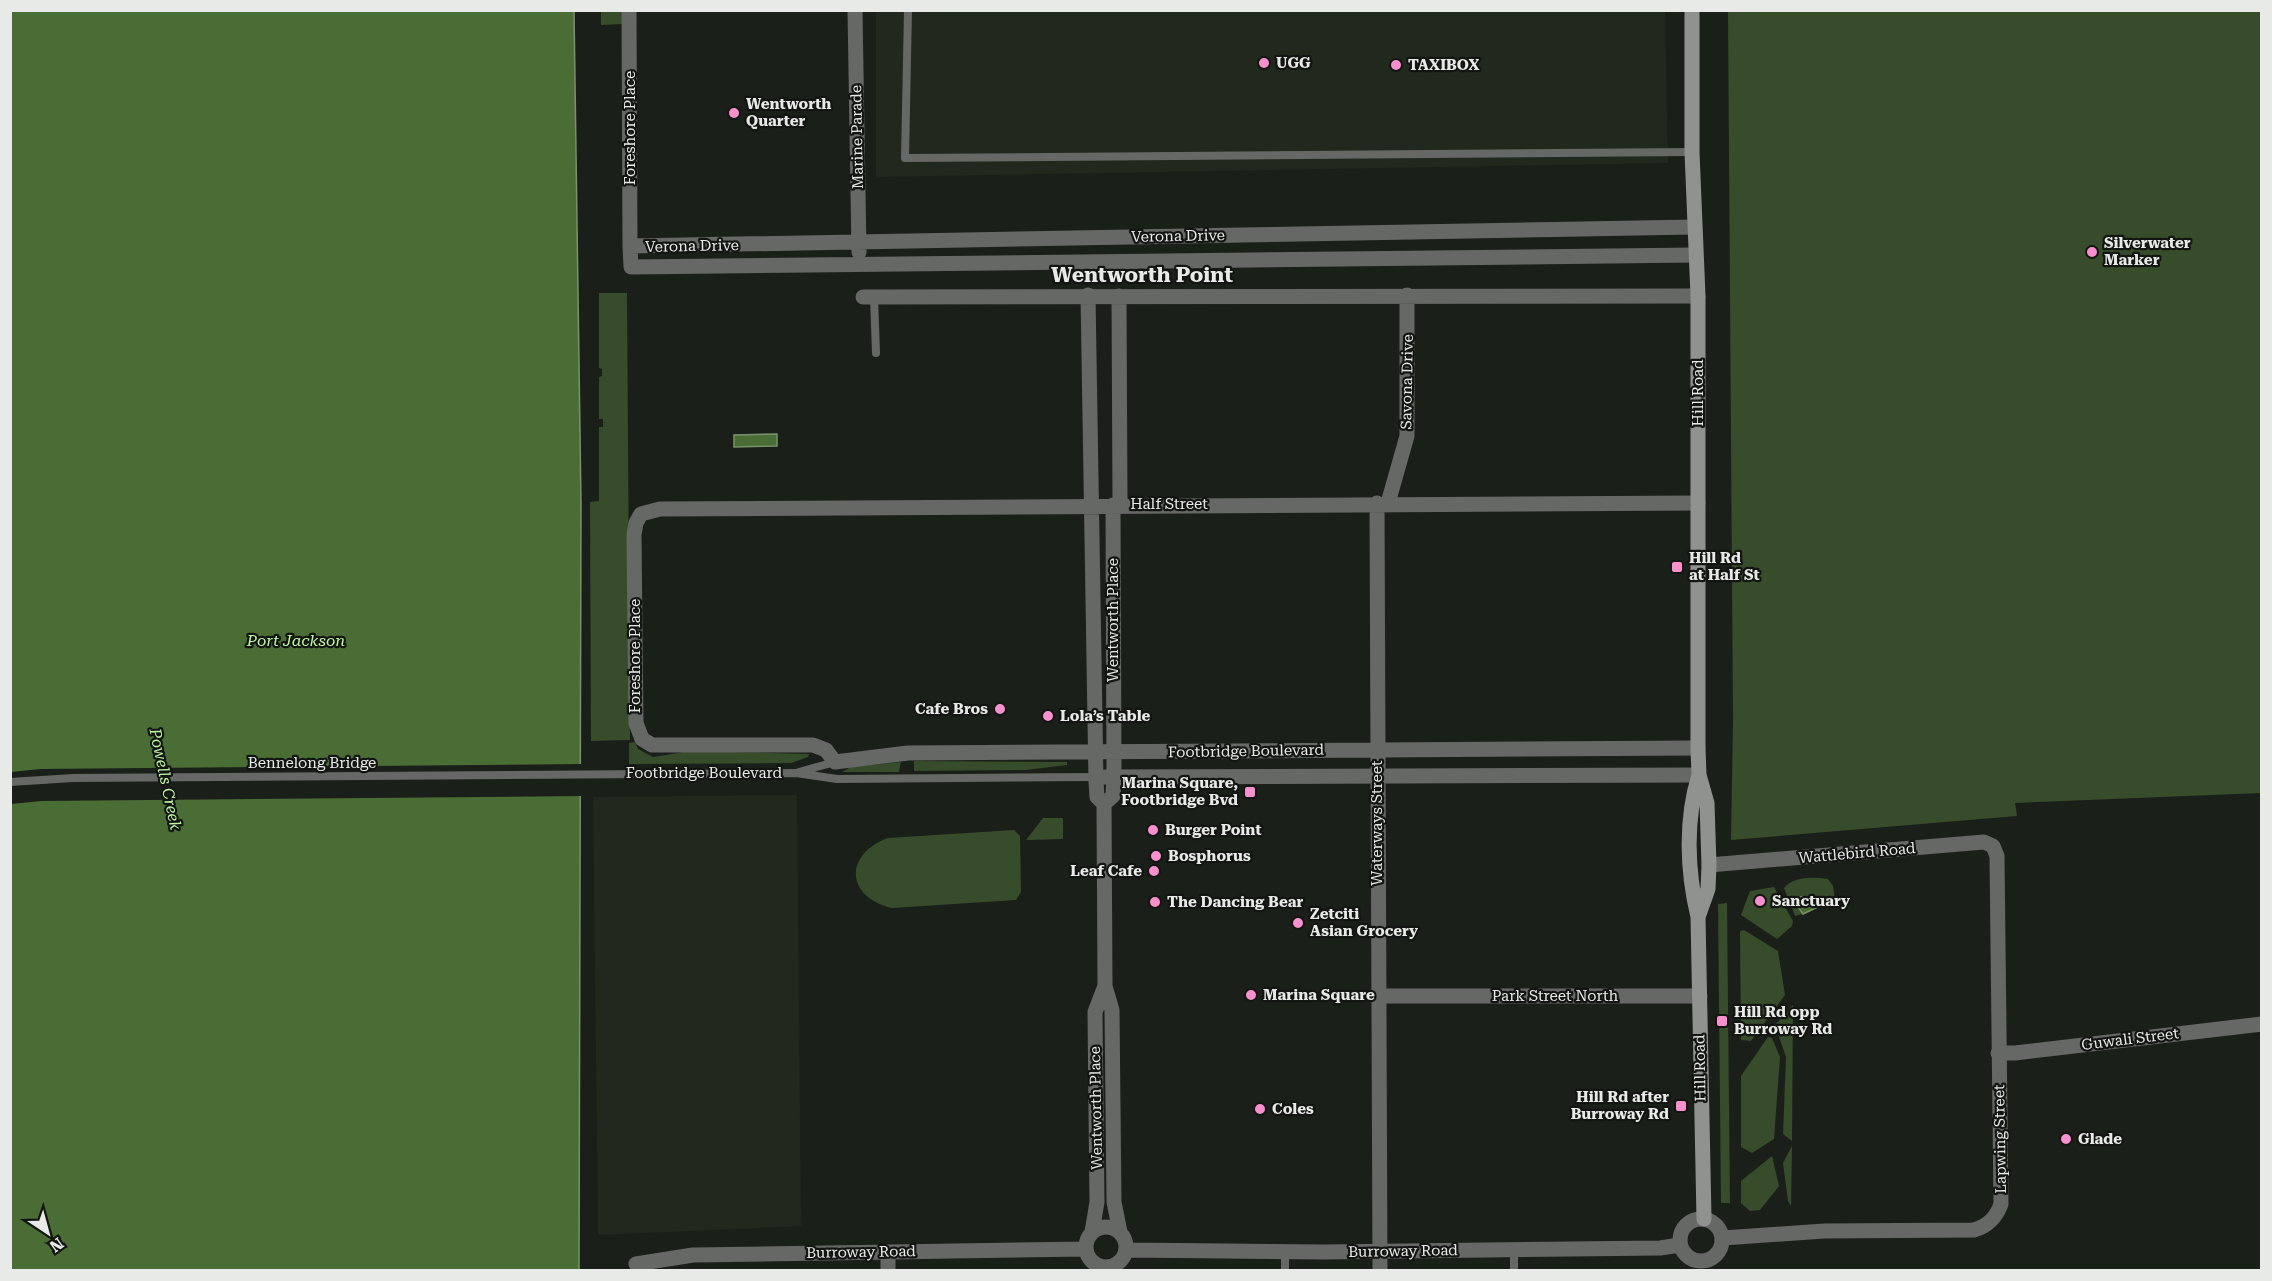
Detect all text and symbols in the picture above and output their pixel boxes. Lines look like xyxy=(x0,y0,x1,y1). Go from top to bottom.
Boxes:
place label: UGG xyxy=(1276,54,1311,72)
marker: UGG xyxy=(1257,56,1271,70)
place label: TAXIBOX xyxy=(1408,56,1479,74)
marker: TAXIBOX xyxy=(1389,58,1403,72)
street label: Foreshore Place xyxy=(621,71,639,185)
street label: Marine Parade xyxy=(847,85,867,189)
place label: Wentworth Quarter xyxy=(746,95,831,130)
marker: Wentworth Quarter xyxy=(727,106,741,120)
street label: Verona Drive xyxy=(1131,226,1225,246)
place label: Silverwater Marker xyxy=(2104,234,2191,269)
street label: Verona Drive xyxy=(645,236,739,256)
marker: Silverwater Marker xyxy=(2085,245,2099,259)
district label: Wentworth Point xyxy=(1051,263,1233,287)
street label: Savona Drive xyxy=(1397,334,1417,430)
street label: Hill Road xyxy=(1689,359,1707,427)
street label: Half Street xyxy=(1130,495,1208,513)
place label: Hill Rd at Half St xyxy=(1689,549,1760,584)
street label: Wentworth Place xyxy=(1104,558,1122,682)
marker: Hill Rd at Half St xyxy=(1670,560,1684,574)
street label: Foreshore Place xyxy=(626,599,644,713)
water label: Port Jackson xyxy=(246,631,345,650)
place label: Cafe Bros xyxy=(915,700,988,718)
marker: Cafe Bros xyxy=(993,702,1007,716)
place label: Lola’s Table xyxy=(1060,707,1151,725)
marker: Lola’s Table xyxy=(1041,709,1055,723)
water label: Powells Creek xyxy=(145,726,186,832)
street label: Footbridge Boulevard xyxy=(1168,741,1325,761)
street label: Bennelong Bridge xyxy=(248,754,376,772)
street label: Waterways Street xyxy=(1368,760,1386,886)
street label: Footbridge Boulevard xyxy=(626,764,783,782)
place label: Marina Square, Footbridge Bvd xyxy=(1121,774,1238,809)
marker: Marina Square, Footbridge Bvd xyxy=(1243,785,1257,799)
place label: Burger Point xyxy=(1165,821,1261,839)
marker: Burger Point xyxy=(1146,823,1160,837)
street label: Wattlebird Road xyxy=(1798,839,1917,867)
place label: Bosphorus xyxy=(1168,847,1251,865)
marker: Bosphorus xyxy=(1149,849,1163,863)
place label: Leaf Cafe xyxy=(1070,862,1142,880)
marker: Leaf Cafe xyxy=(1147,864,1161,878)
place label: Sanctuary xyxy=(1772,892,1850,910)
place label: The Dancing Bear xyxy=(1167,893,1304,911)
marker: Sanctuary xyxy=(1753,894,1767,908)
marker: The Dancing Bear xyxy=(1148,895,1162,909)
place label: Zetciti Asian Grocery xyxy=(1310,905,1418,940)
marker: Zetciti Asian Grocery xyxy=(1291,916,1305,930)
place label: Marina Square xyxy=(1263,986,1375,1004)
street label: Park Street North xyxy=(1492,987,1618,1005)
marker: Marina Square xyxy=(1244,988,1258,1002)
place label: Hill Rd opp Burroway Rd xyxy=(1734,1003,1832,1038)
marker: Hill Rd opp Burroway Rd xyxy=(1715,1014,1729,1028)
street label: Guwali Street xyxy=(2080,1024,2180,1054)
street label: Hill Road xyxy=(1690,1034,1710,1102)
street label: Wentworth Place xyxy=(1086,1046,1106,1170)
street label: Lapwing Street xyxy=(1990,1084,2010,1194)
place label: Hill Rd after Burroway Rd xyxy=(1571,1088,1669,1123)
marker: Hill Rd after Burroway Rd xyxy=(1674,1099,1688,1113)
place label: Coles xyxy=(1272,1100,1314,1118)
marker: Coles xyxy=(1253,1102,1267,1116)
place label: Glade xyxy=(2078,1130,2122,1148)
marker: Glade xyxy=(2059,1132,2073,1146)
north arrow xyxy=(18,1203,78,1263)
text: N xyxy=(46,1233,67,1256)
street label: Burroway Road xyxy=(1348,1241,1458,1261)
street label: Burroway Road xyxy=(806,1242,916,1262)

